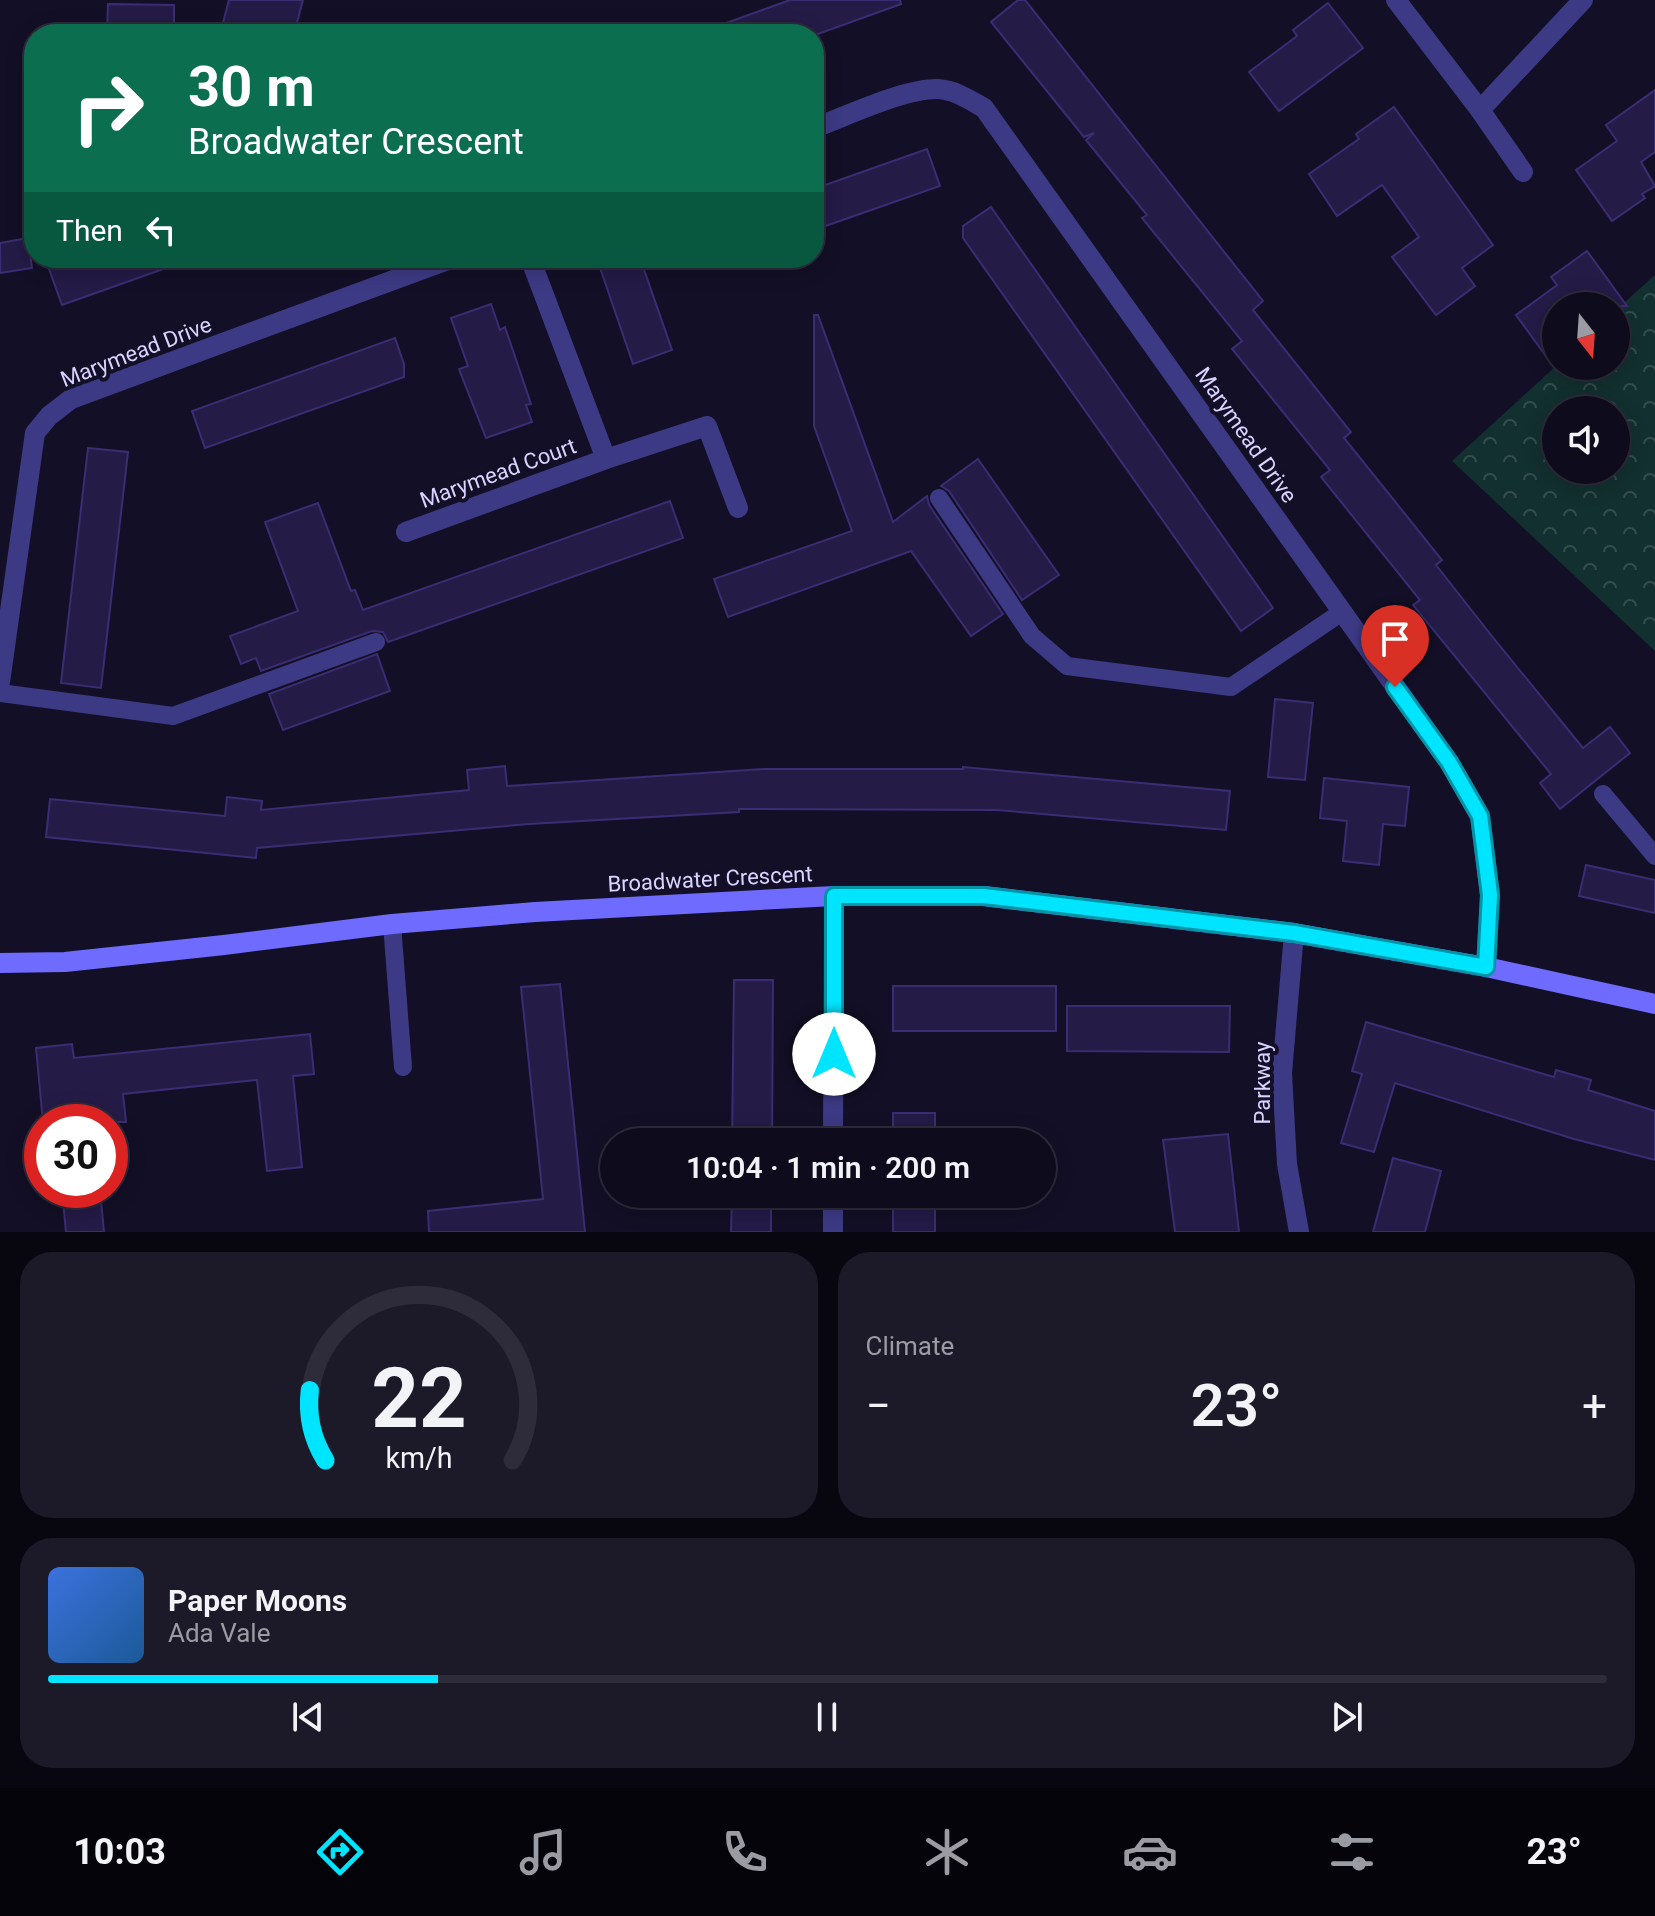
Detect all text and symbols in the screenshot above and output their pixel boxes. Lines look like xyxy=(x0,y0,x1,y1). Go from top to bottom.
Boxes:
text: 30 m xyxy=(188,54,315,120)
icon: right xyxy=(56,56,160,160)
text: Broadwater Crescent xyxy=(188,121,524,163)
icon: left xyxy=(139,208,183,252)
text: Then xyxy=(56,213,123,248)
north arrow xyxy=(1542,292,1630,380)
map controls xyxy=(1542,292,1630,484)
street label: Marymead Drive xyxy=(57,312,215,392)
street label: Marymead Drive xyxy=(1190,363,1302,507)
button: sound xyxy=(1542,396,1630,484)
street label: Marymead Court xyxy=(417,433,579,513)
pin xyxy=(1361,605,1429,687)
icon: arrive xyxy=(1373,617,1417,661)
street label: Broadwater Crescent xyxy=(607,861,813,897)
position arrow xyxy=(792,1012,876,1096)
street label: Parkway xyxy=(1250,1041,1275,1125)
speed limit sign: 30 xyxy=(24,1104,128,1208)
text: 10:04 · 1 min · 200 m xyxy=(686,1150,970,1185)
text: Climate xyxy=(866,1331,954,1361)
text: 22 xyxy=(371,1350,466,1447)
text: 23° xyxy=(1190,1370,1282,1441)
text: − xyxy=(866,1380,891,1432)
text: + xyxy=(1582,1380,1607,1432)
text: km/h xyxy=(385,1441,452,1475)
text: Paper Moons xyxy=(168,1583,347,1618)
text: Ada Vale xyxy=(168,1618,270,1648)
icon: previous xyxy=(286,1695,330,1739)
icon: pause xyxy=(805,1695,849,1739)
icon: next xyxy=(1325,1695,1369,1739)
icon: directions xyxy=(312,1824,368,1880)
icon: music xyxy=(515,1824,571,1880)
icon: phone xyxy=(717,1824,773,1880)
icon: climate xyxy=(919,1824,975,1880)
icon: car xyxy=(1122,1824,1178,1880)
icon: filters xyxy=(1324,1824,1380,1880)
text: 10:03 xyxy=(73,1831,166,1873)
text: 23° xyxy=(1526,1831,1582,1873)

